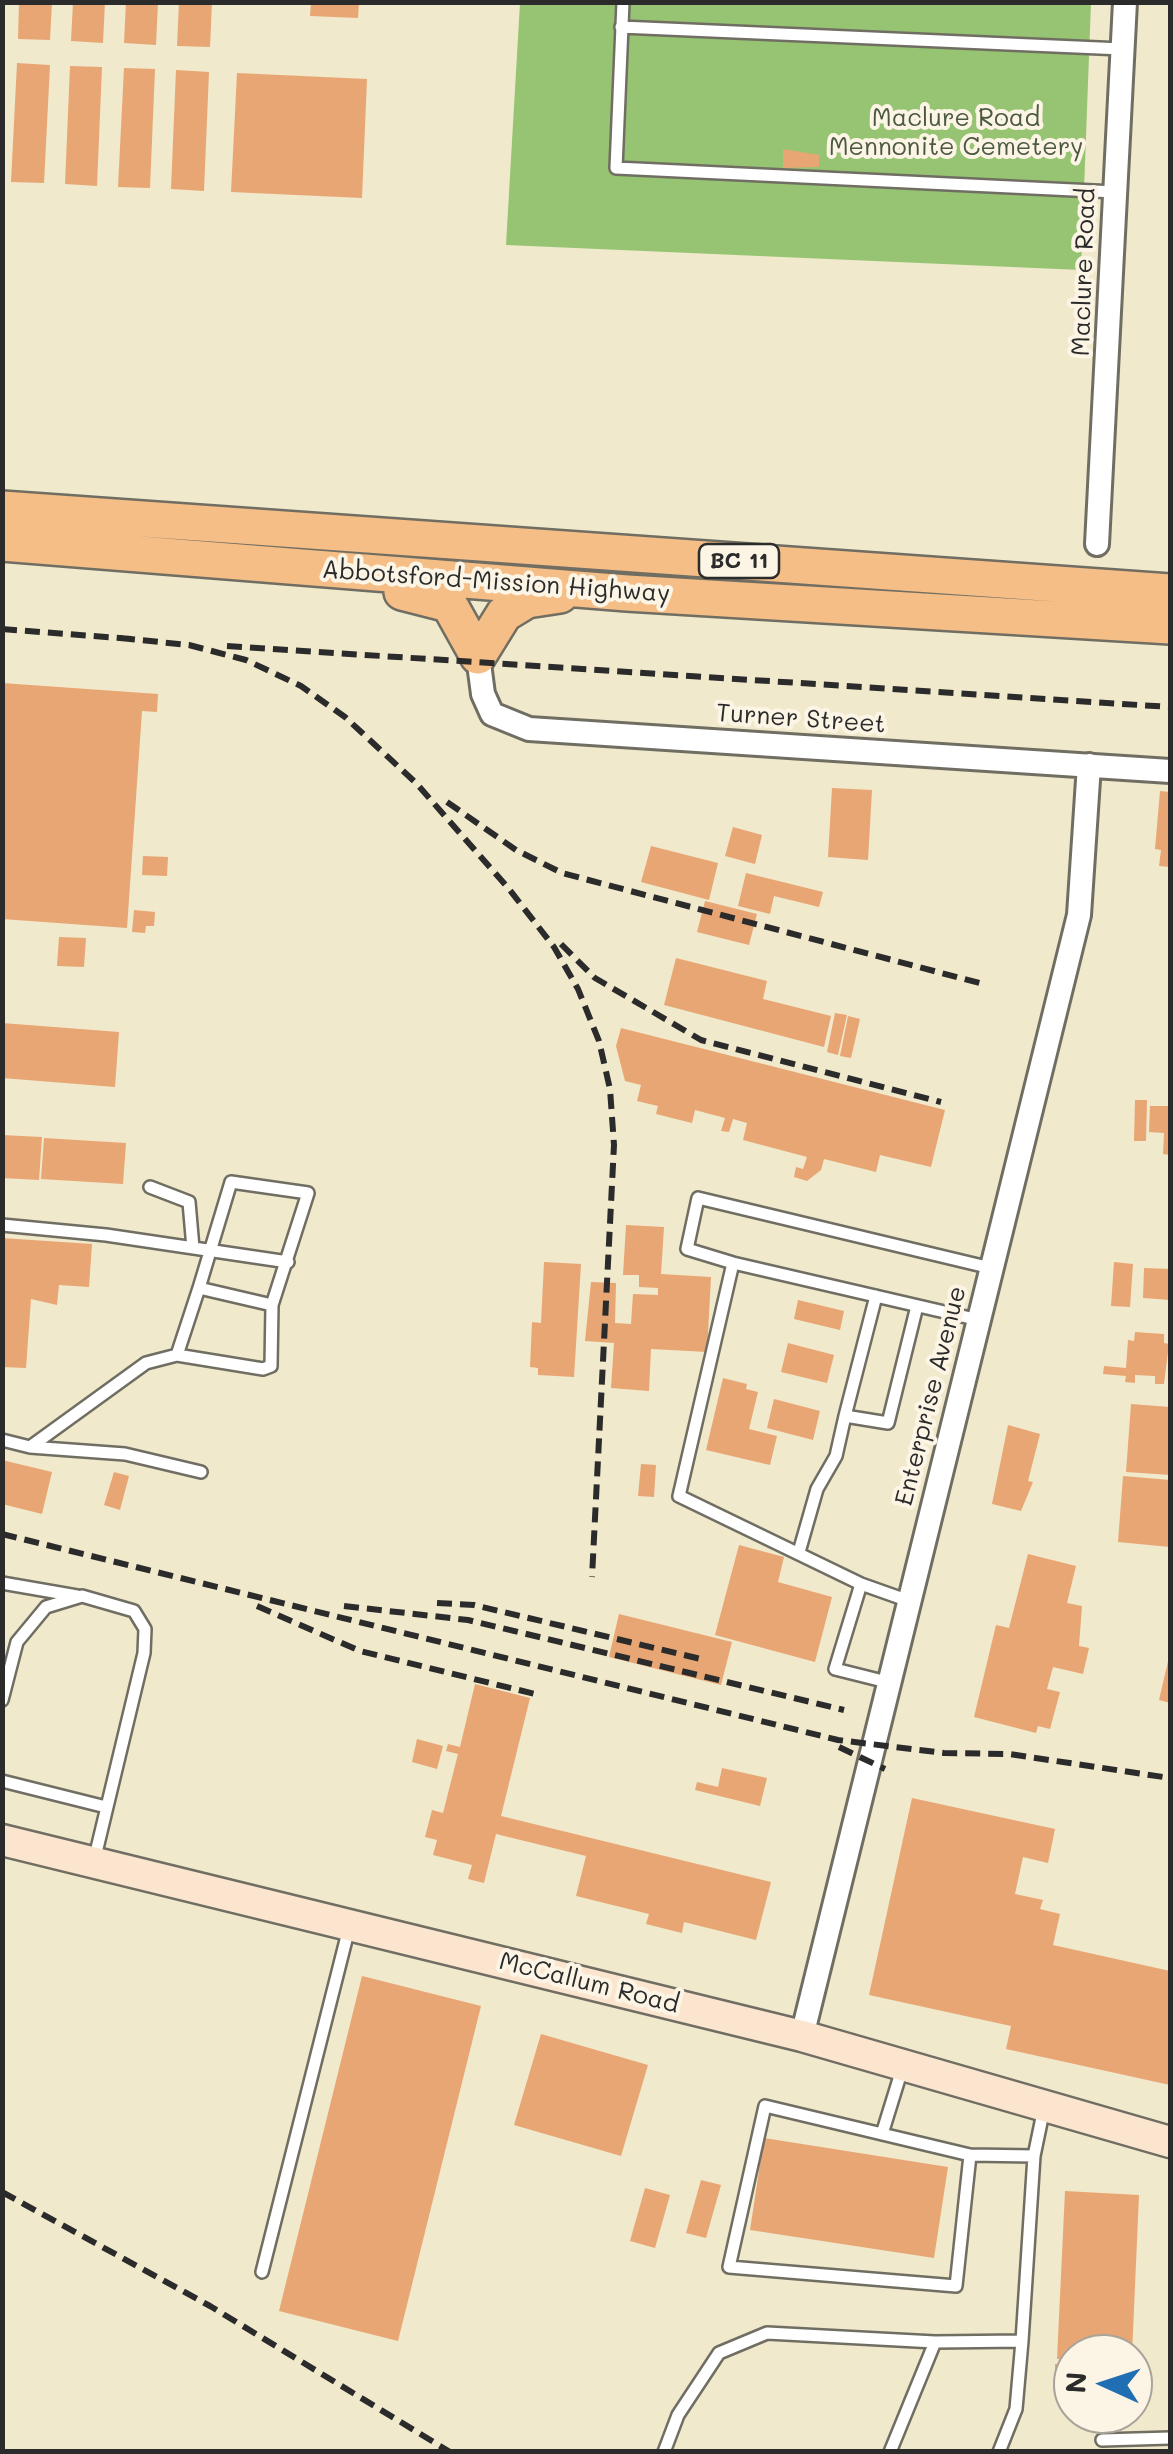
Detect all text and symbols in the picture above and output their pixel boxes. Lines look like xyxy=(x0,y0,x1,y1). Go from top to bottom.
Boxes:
park label: Maclure Road Mennonite Cemetery xyxy=(829,103,1083,162)
street label: Maclure Road xyxy=(1066,187,1102,357)
road number: BC 11 xyxy=(699,544,779,578)
street label: Abbotsford-Mission Highway xyxy=(321,555,671,609)
street label: Turner Street xyxy=(715,698,887,740)
street label: Enterprise Avenue xyxy=(889,1283,973,1509)
street label: McCallum Road xyxy=(496,1946,682,2020)
north arrow xyxy=(1053,2334,1153,2434)
text: N xyxy=(1057,2371,1094,2394)

